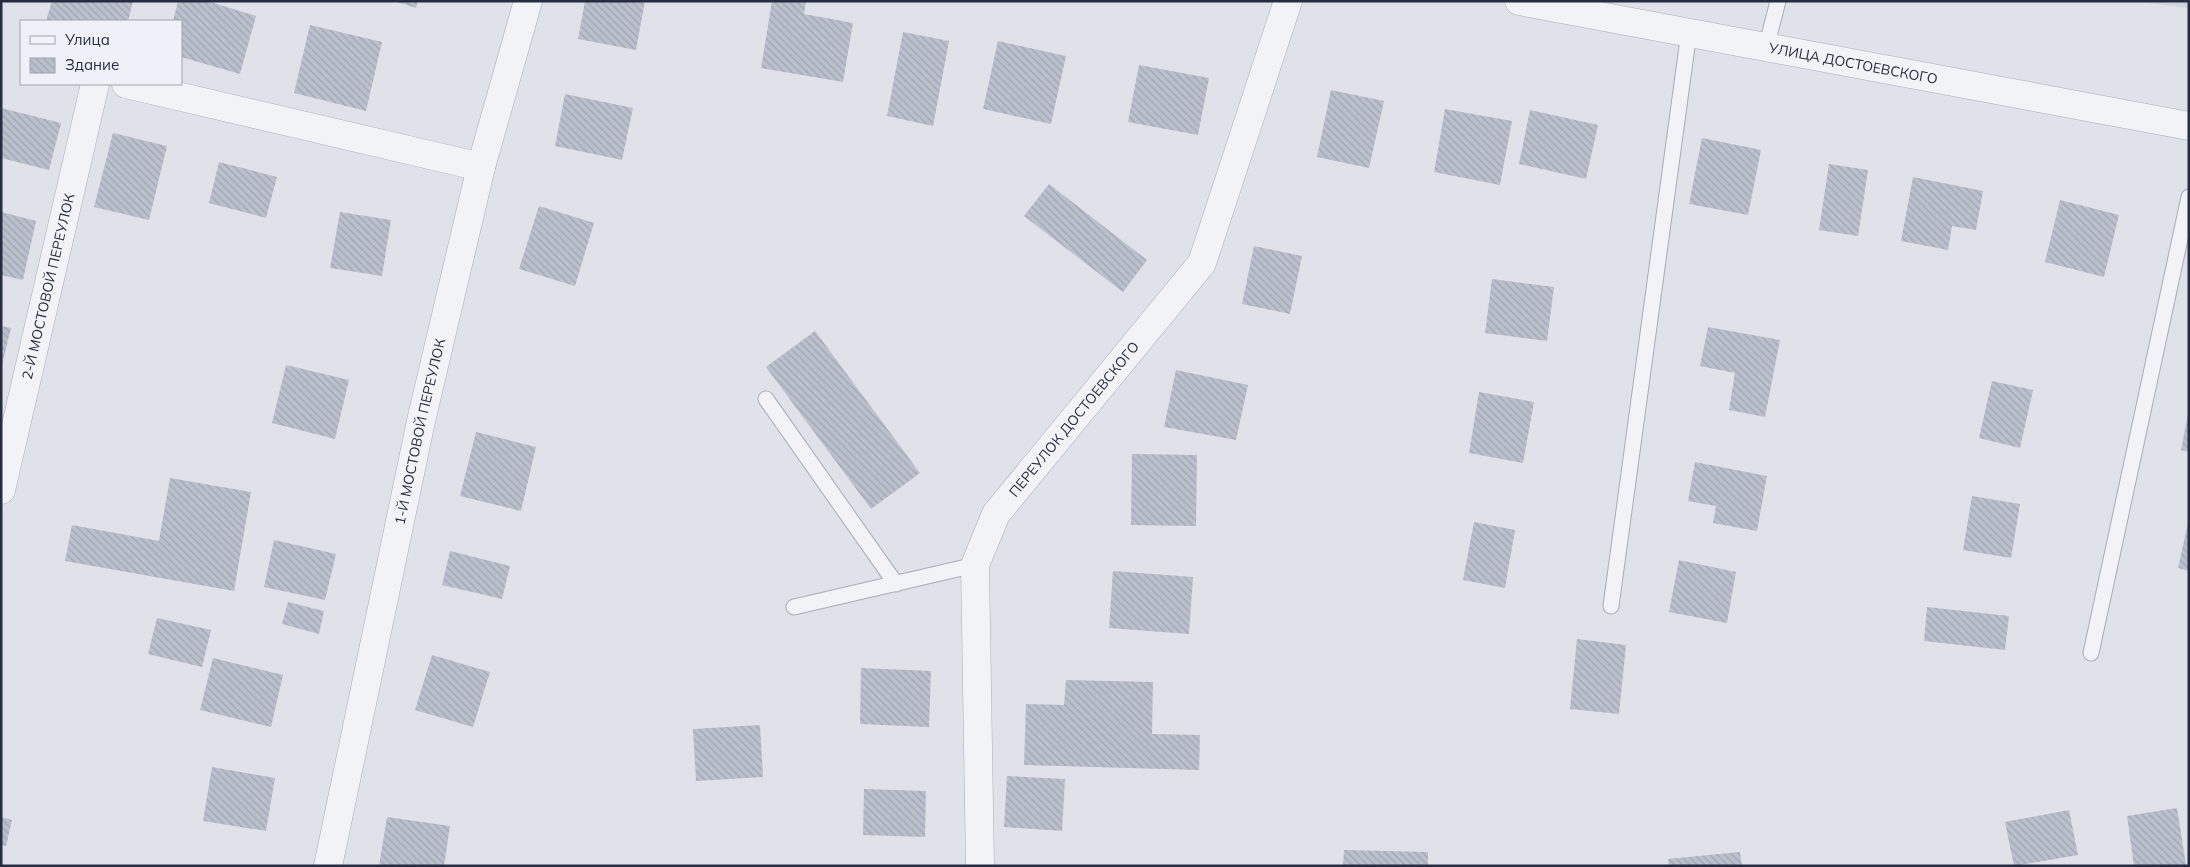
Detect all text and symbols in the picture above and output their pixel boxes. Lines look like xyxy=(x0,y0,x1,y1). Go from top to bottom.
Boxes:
legend xyxy=(20,20,182,85)
text: Улица xyxy=(64,30,110,49)
street label: УЛИЦА ДОСТОЕВСКОГО xyxy=(1766,39,1939,88)
text: Здание xyxy=(65,55,119,74)
street label: 2-Й МОСТОВОЙ ПЕРЕУЛОК xyxy=(18,191,79,381)
street label: 1-Й МОСТОВОЙ ПЕРЕУЛОК xyxy=(391,336,449,526)
street label: ПЕРЕУЛОК ДОСТОЕВСКОГО xyxy=(1005,338,1143,500)

